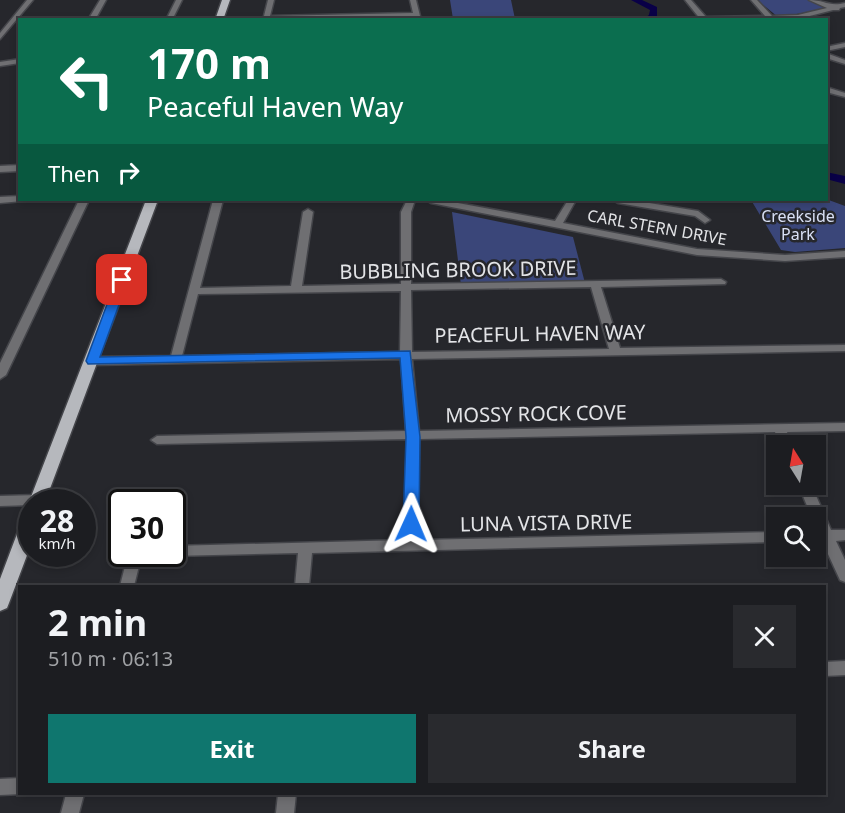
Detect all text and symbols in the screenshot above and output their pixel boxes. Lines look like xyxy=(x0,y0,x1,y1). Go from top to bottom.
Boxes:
text: 170 m xyxy=(147,34,271,91)
icon: left xyxy=(48,42,126,120)
text: Peaceful Haven Way xyxy=(147,88,403,125)
icon: right xyxy=(112,156,145,189)
text: Then xyxy=(48,158,100,188)
street label: CARL STERN DRIVE xyxy=(586,204,728,250)
park label: Creekside Park xyxy=(761,205,835,245)
pin xyxy=(96,254,147,305)
street label: BUBBLING BROOK DRIVE xyxy=(339,254,577,285)
icon: arrive xyxy=(105,263,138,296)
street label: PEACEFUL HAVEN WAY xyxy=(434,318,646,349)
street label: MOSSY ROCK COVE xyxy=(445,398,627,429)
north arrow xyxy=(766,435,826,495)
map controls xyxy=(766,435,826,567)
speed limit sign: 30 xyxy=(108,489,186,567)
position arrow xyxy=(379,492,443,556)
text: 28 xyxy=(40,500,74,541)
street label: LUNA VISTA DRIVE xyxy=(460,507,632,538)
button: search xyxy=(766,507,826,567)
text: km/h xyxy=(39,533,75,553)
text: 2 min xyxy=(48,598,147,647)
button: close xyxy=(733,605,796,668)
text: 510 m · 06:13 xyxy=(48,645,173,672)
button: Exit xyxy=(48,714,416,783)
button: Share xyxy=(428,714,796,783)

